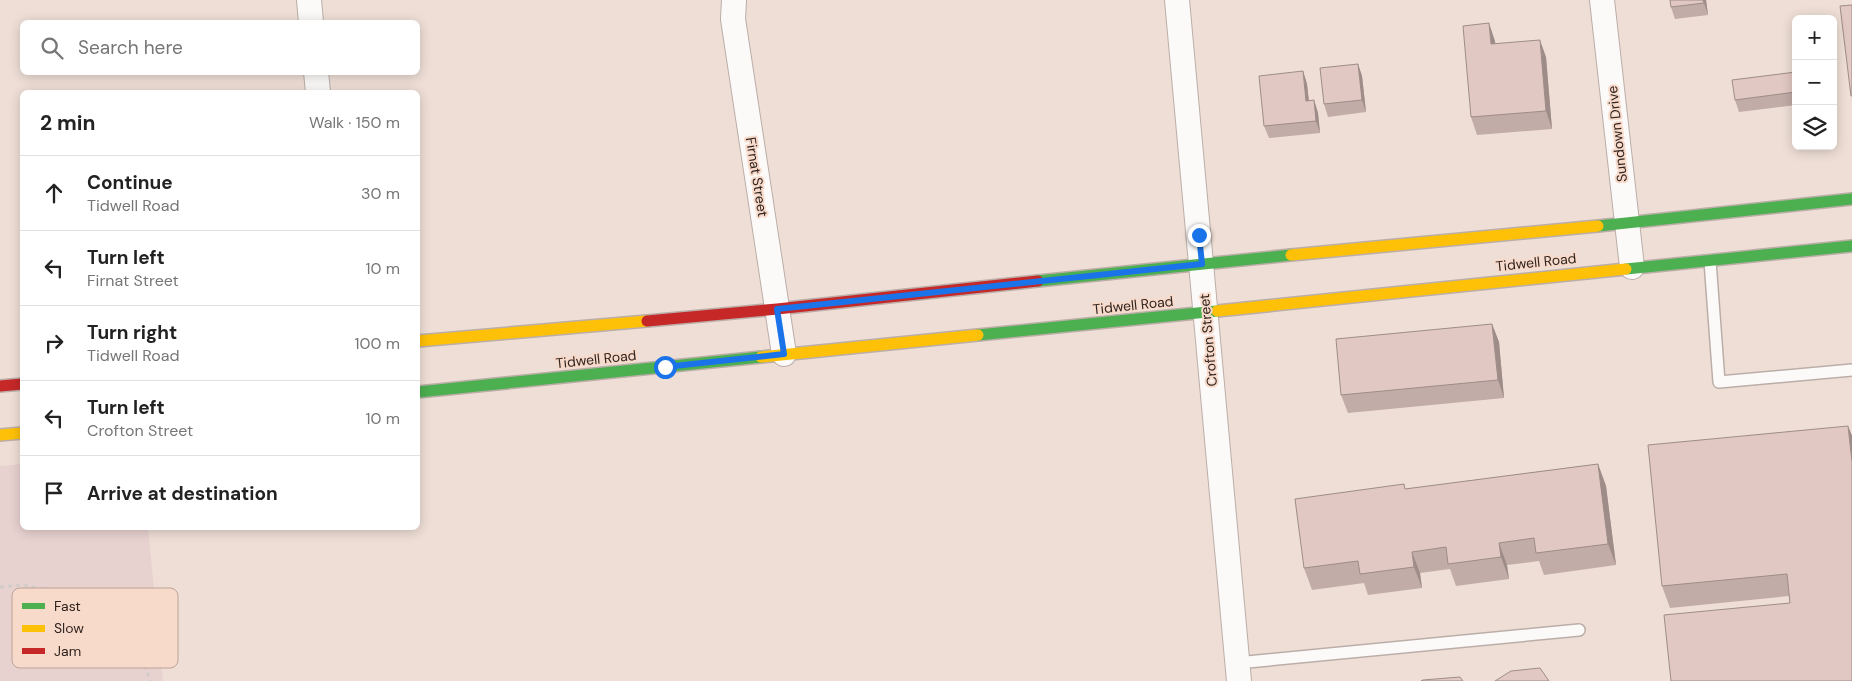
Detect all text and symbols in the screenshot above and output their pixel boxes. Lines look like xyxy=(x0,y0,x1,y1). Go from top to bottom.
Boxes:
map controls xyxy=(1792,15,1837,150)
button: + xyxy=(1792,15,1837,60)
search box xyxy=(20,20,420,75)
icon: search xyxy=(38,34,66,62)
text: Search here xyxy=(78,35,183,60)
button: − xyxy=(1792,60,1837,105)
street label: Sundown Drive xyxy=(1603,85,1631,183)
button: layers xyxy=(1792,105,1837,150)
text: 2 min xyxy=(40,109,96,137)
text: Walk · 150 m xyxy=(309,112,400,133)
street label: Firnat Street xyxy=(742,136,772,218)
text: Continue xyxy=(87,170,173,195)
icon: ahead xyxy=(40,179,68,207)
text: 30 m xyxy=(361,183,400,204)
text: Tidwell Road xyxy=(87,195,179,216)
route end xyxy=(1188,224,1211,247)
text: Turn left xyxy=(87,245,165,270)
street label: Tidwell Road xyxy=(1495,249,1577,275)
icon: left xyxy=(40,254,68,282)
text: 10 m xyxy=(366,258,400,279)
text: Firnat Street xyxy=(87,270,179,291)
street label: Tidwell Road xyxy=(1092,292,1174,318)
street label: Crofton Street xyxy=(1195,293,1221,387)
text: Turn right xyxy=(87,320,177,345)
icon: right xyxy=(40,329,68,357)
text: 100 m xyxy=(355,333,400,354)
text: Tidwell Road xyxy=(87,345,179,366)
street label: Tidwell Road xyxy=(555,346,637,372)
route start xyxy=(654,356,677,379)
text: Turn left xyxy=(87,395,165,420)
icon: left xyxy=(40,404,68,432)
text: 10 m xyxy=(366,408,400,429)
text: Crofton Street xyxy=(87,420,193,441)
icon: arrive xyxy=(40,479,68,507)
text: Arrive at destination xyxy=(87,481,278,506)
legend xyxy=(12,588,178,668)
text: Fast xyxy=(54,597,81,615)
text: Slow xyxy=(54,619,84,637)
text: Jam xyxy=(54,642,81,660)

